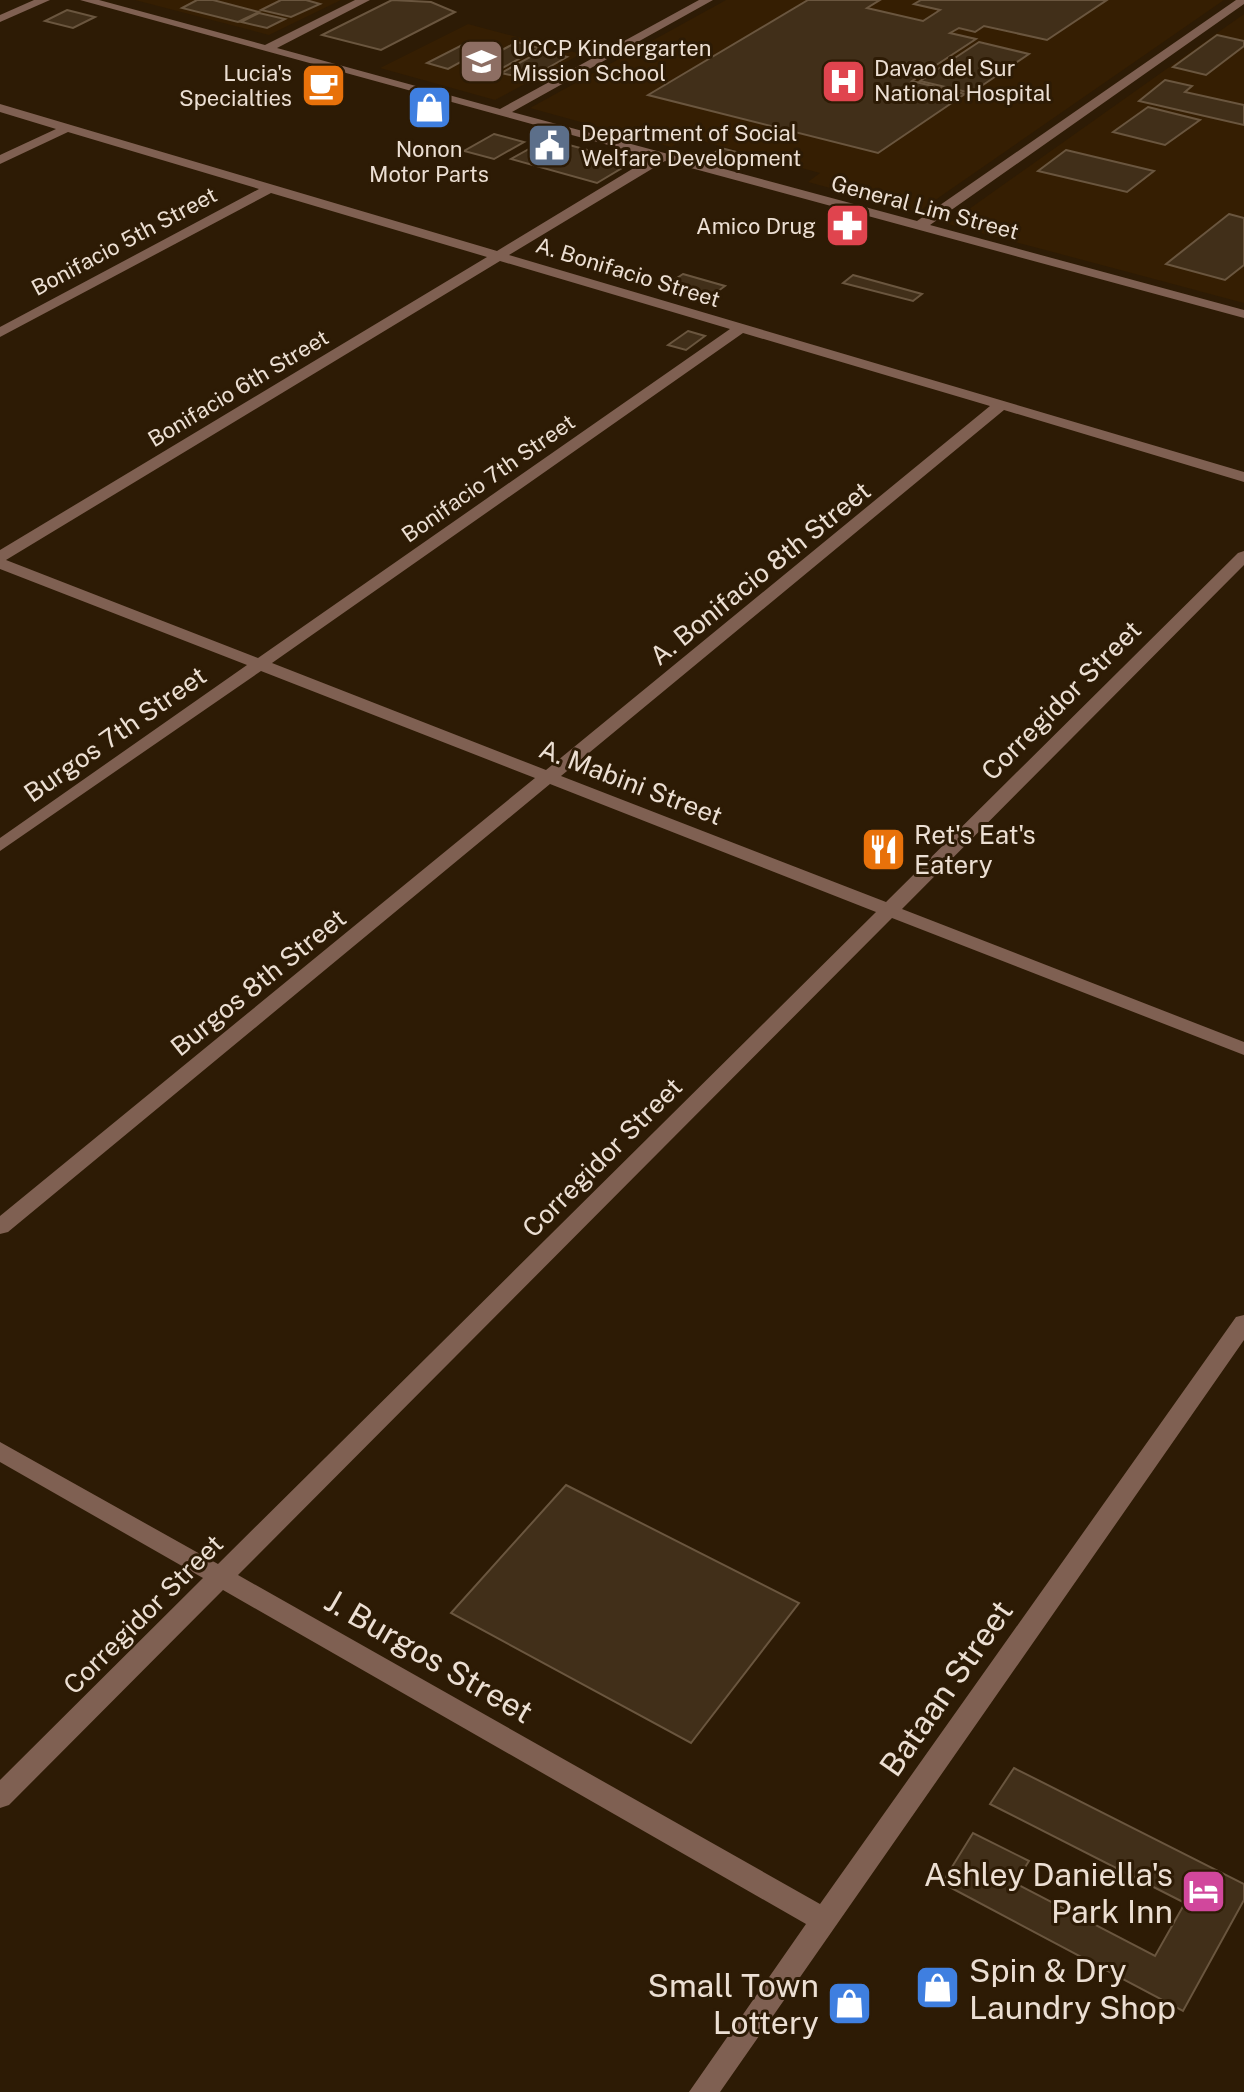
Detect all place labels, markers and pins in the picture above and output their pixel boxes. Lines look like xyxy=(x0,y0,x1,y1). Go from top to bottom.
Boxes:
place label: UCCP Kindergarten Mission School xyxy=(512,35,711,86)
school or university icon: UCCP Kindergarten Mission School xyxy=(457,37,505,85)
place label: Davao del Sur National Hospital xyxy=(874,55,1052,106)
hospital icon: Davao del Sur National Hospital xyxy=(819,57,867,105)
place label: Lucia's Specialties xyxy=(179,60,292,111)
cafe icon: Lucia's Specialties xyxy=(299,62,347,110)
shop icon: Nonon Motor Parts xyxy=(405,84,453,132)
place label: Department of Social Welfare Development xyxy=(581,120,801,171)
public building icon: Department of Social Welfare Development xyxy=(526,122,574,170)
place label: Nonon Motor Parts xyxy=(369,136,489,187)
pharmacy icon: Amico Drug xyxy=(823,202,871,250)
place label: Amico Drug xyxy=(696,213,816,239)
place label: Ret's Eat's Eatery xyxy=(914,819,1036,880)
restaurant icon: Ret's Eat's Eatery xyxy=(859,825,907,873)
place label: Ashley Daniella's Park Inn xyxy=(924,1856,1173,1930)
hotel icon: Ashley Daniella's Park Inn xyxy=(1180,1868,1228,1916)
place label: Spin & Dry Laundry Shop xyxy=(969,1952,1176,2026)
shop icon: Spin & Dry Laundry Shop xyxy=(914,1964,962,2012)
place label: Small Town Lottery xyxy=(647,1967,819,2041)
shop icon: Small Town Lottery xyxy=(826,1979,874,2027)

